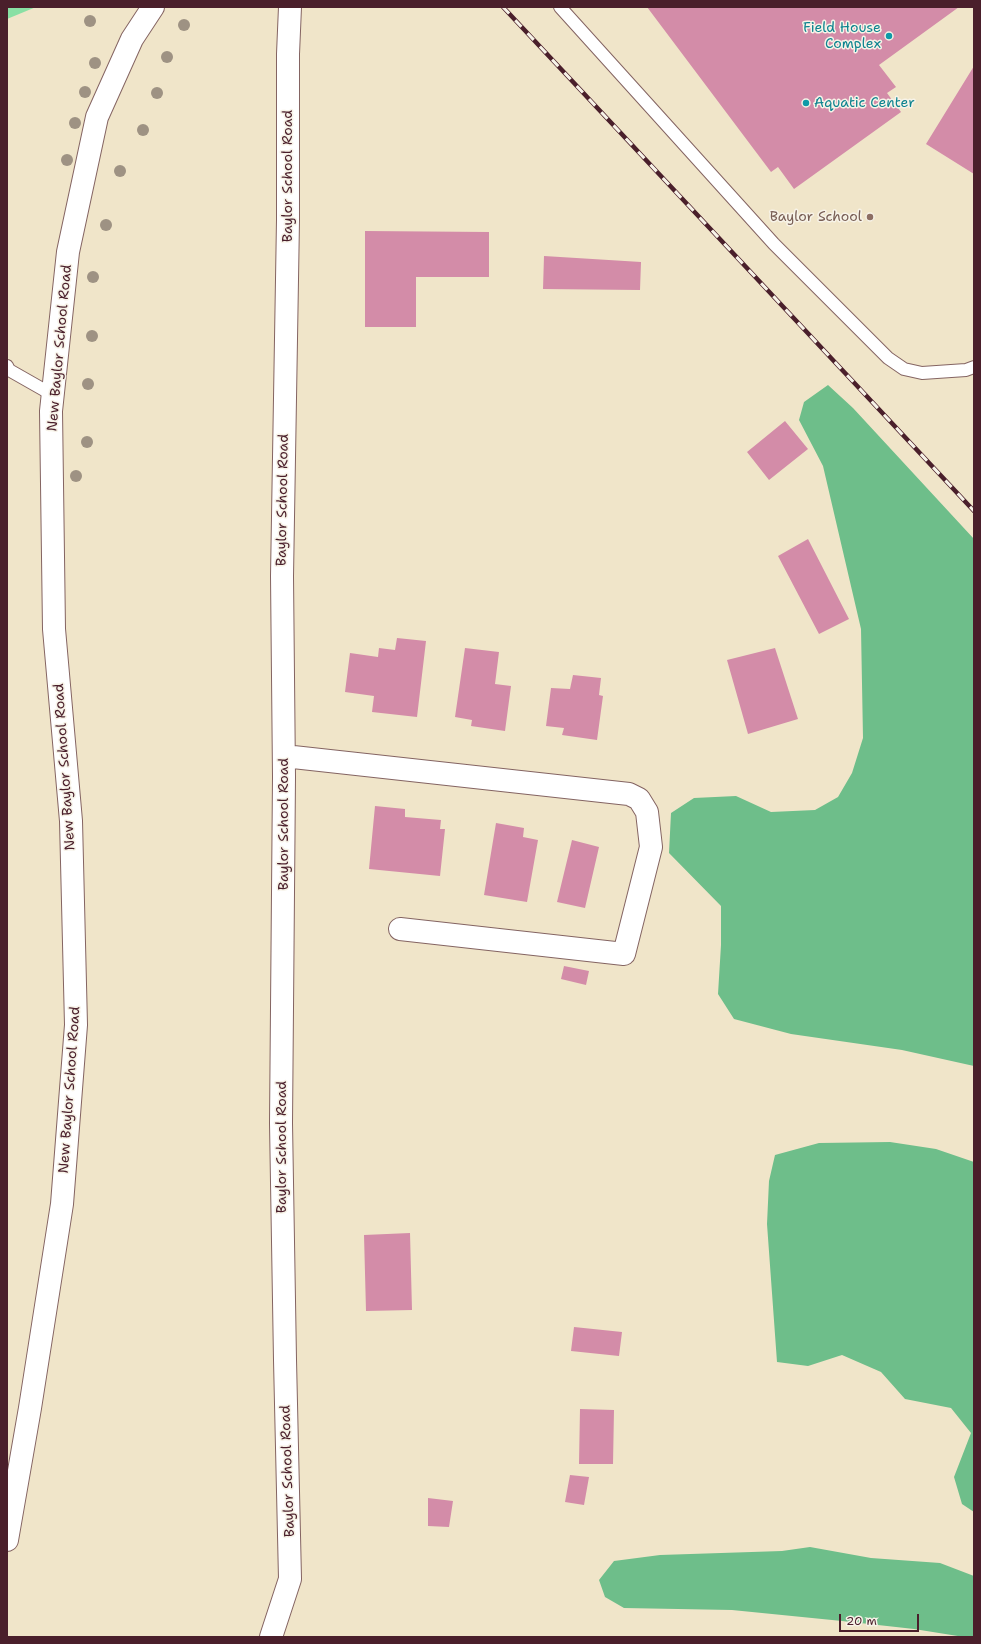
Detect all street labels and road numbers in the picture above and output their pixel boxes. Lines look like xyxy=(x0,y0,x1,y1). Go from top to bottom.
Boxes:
street label: Baylor School Road xyxy=(280,110,296,242)
street label: New Baylor School Road xyxy=(44,264,76,432)
street label: Baylor School Road xyxy=(273,434,293,566)
street label: New Baylor School Road xyxy=(51,683,79,851)
street label: Baylor School Road xyxy=(276,758,292,890)
street label: New Baylor School Road xyxy=(56,1006,84,1174)
street label: Baylor School Road xyxy=(274,1081,290,1213)
street label: Baylor School Road xyxy=(277,1405,299,1537)

